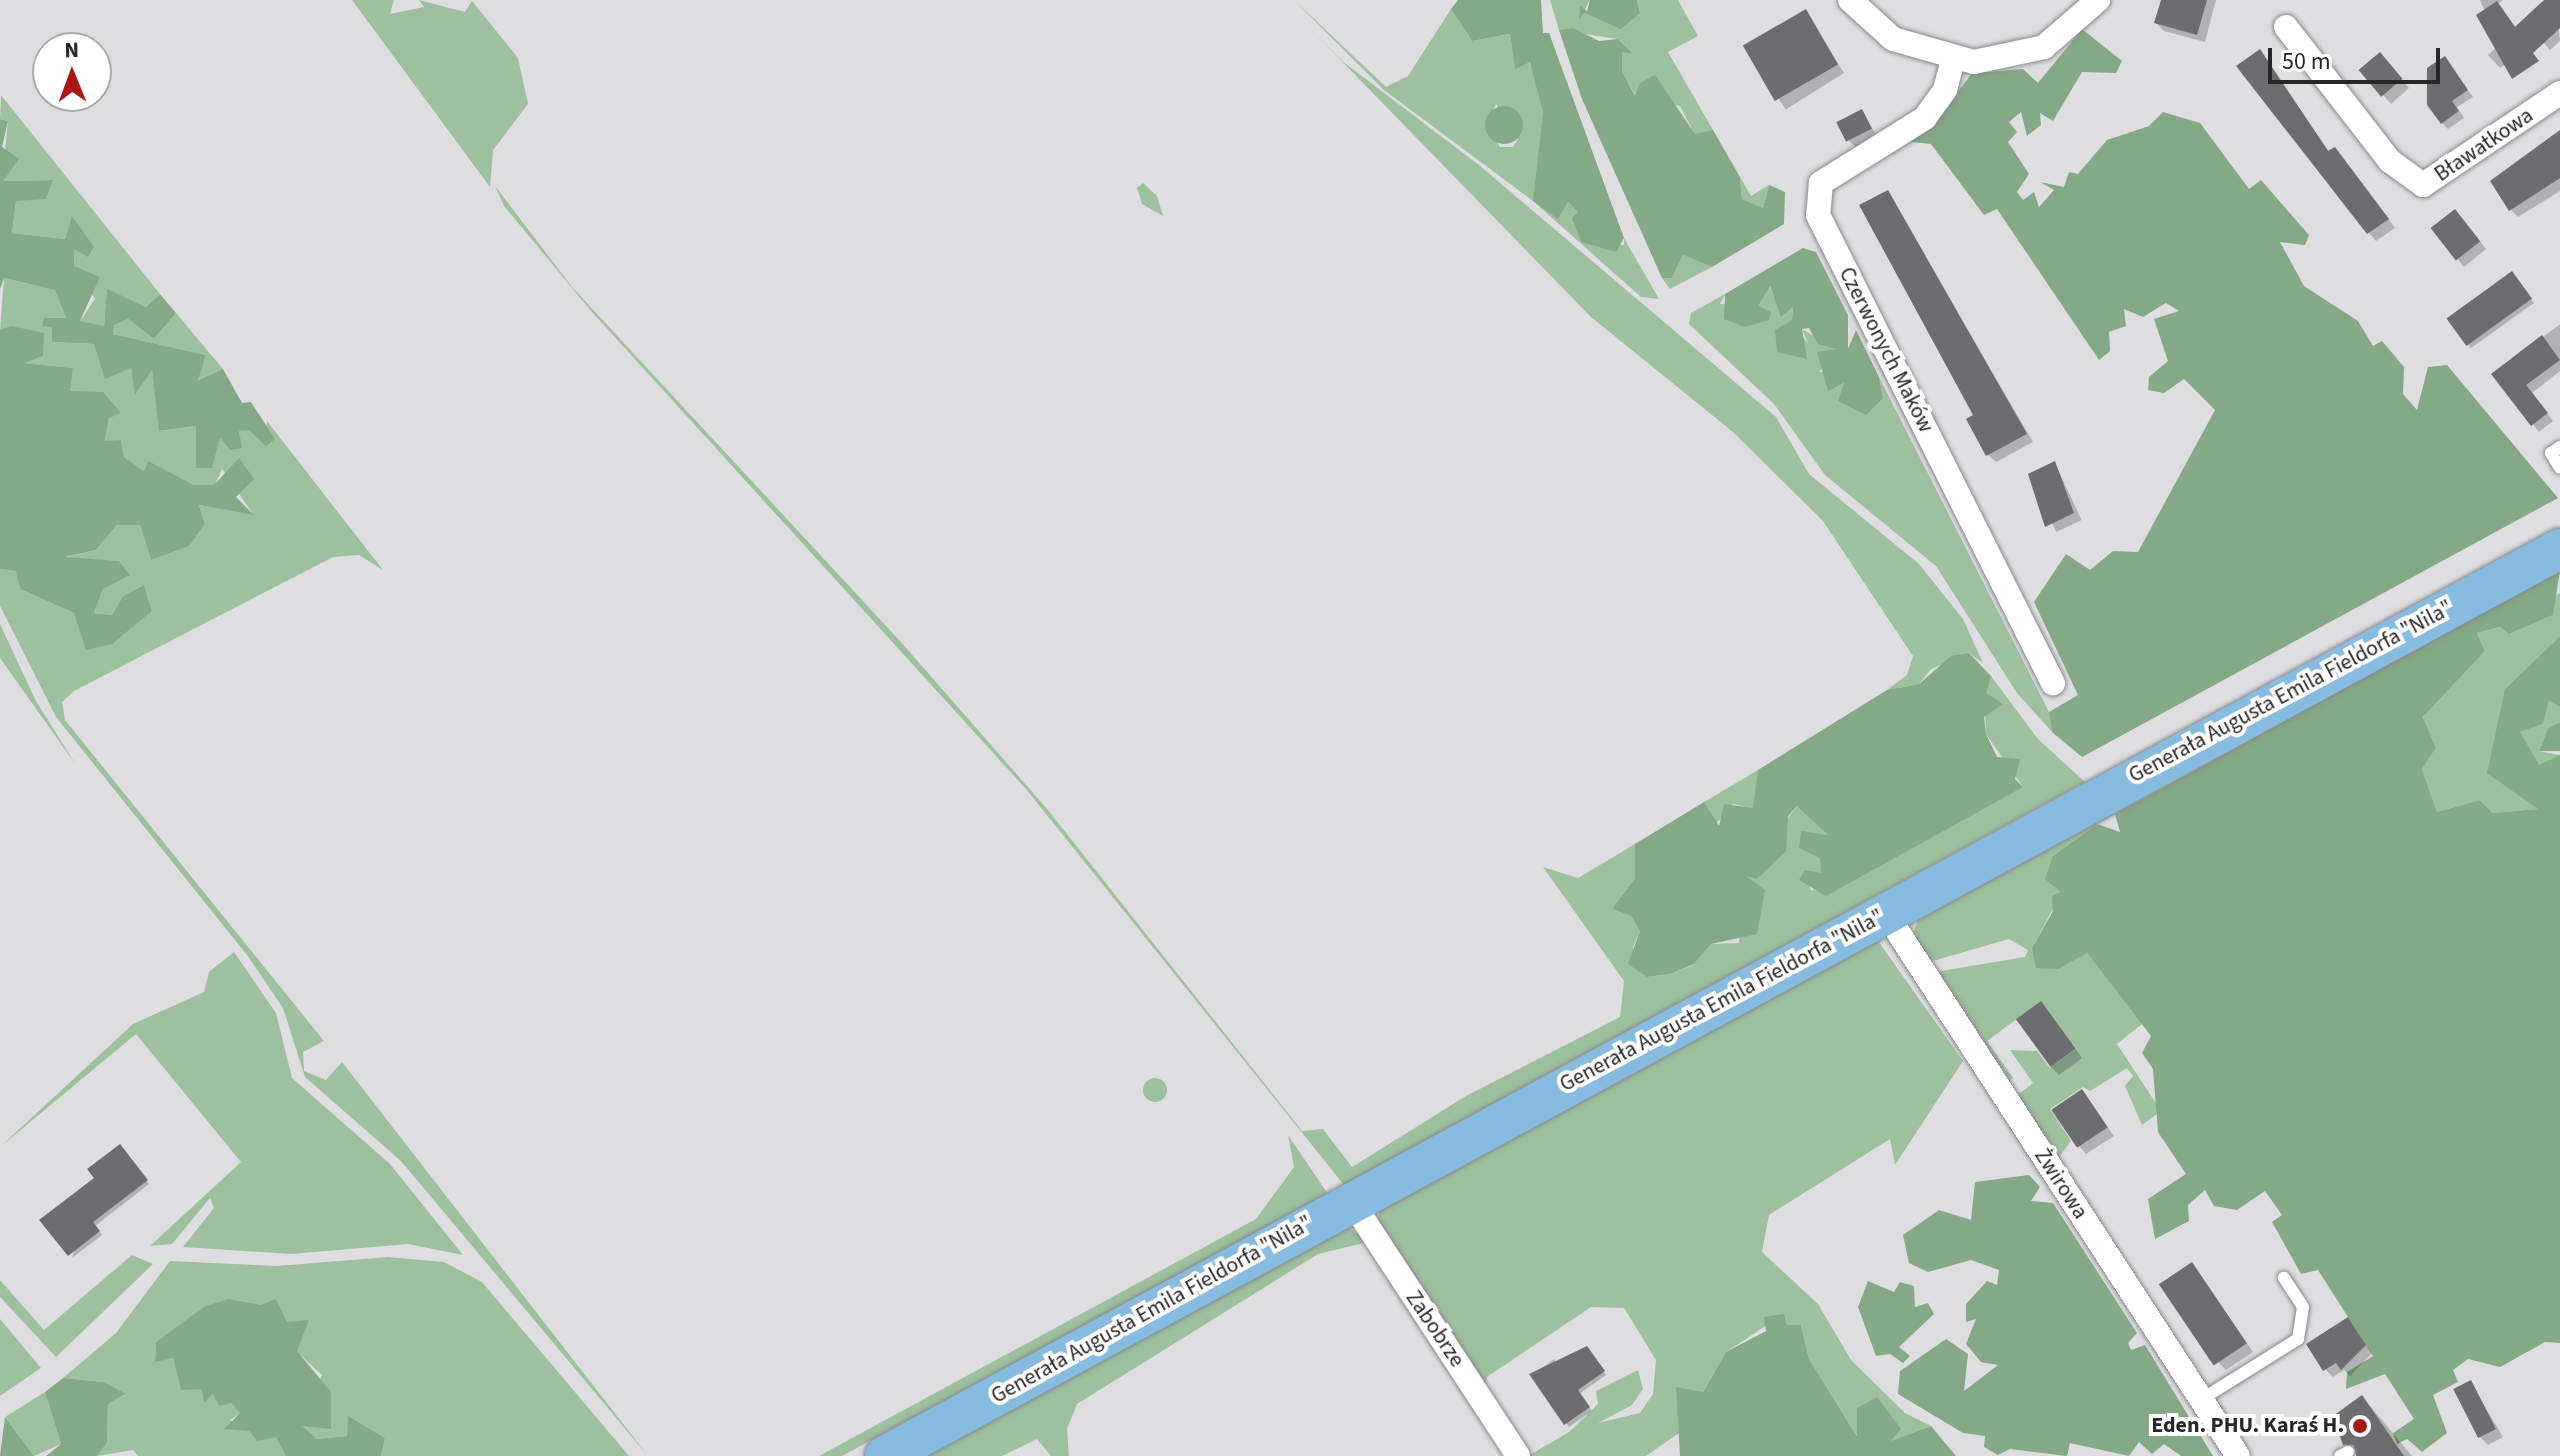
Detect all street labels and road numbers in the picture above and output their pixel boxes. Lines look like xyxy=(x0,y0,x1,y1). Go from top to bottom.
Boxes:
street label: Bławatkowa xyxy=(2430,102,2538,188)
street label: Czerwonych Maków xyxy=(1833,263,1939,437)
street label: Generała Augusta Emila Fieldorfa "Nila" xyxy=(2124,595,2458,789)
street label: Generała Augusta Emila Fieldorfa "Nila" xyxy=(1555,904,1889,1098)
street label: Żwirowa xyxy=(2029,1144,2093,1224)
street label: Generała Augusta Emila Fieldorfa "Nila" xyxy=(987,1210,1317,1410)
street label: Zabobrze xyxy=(1400,1286,1470,1372)

